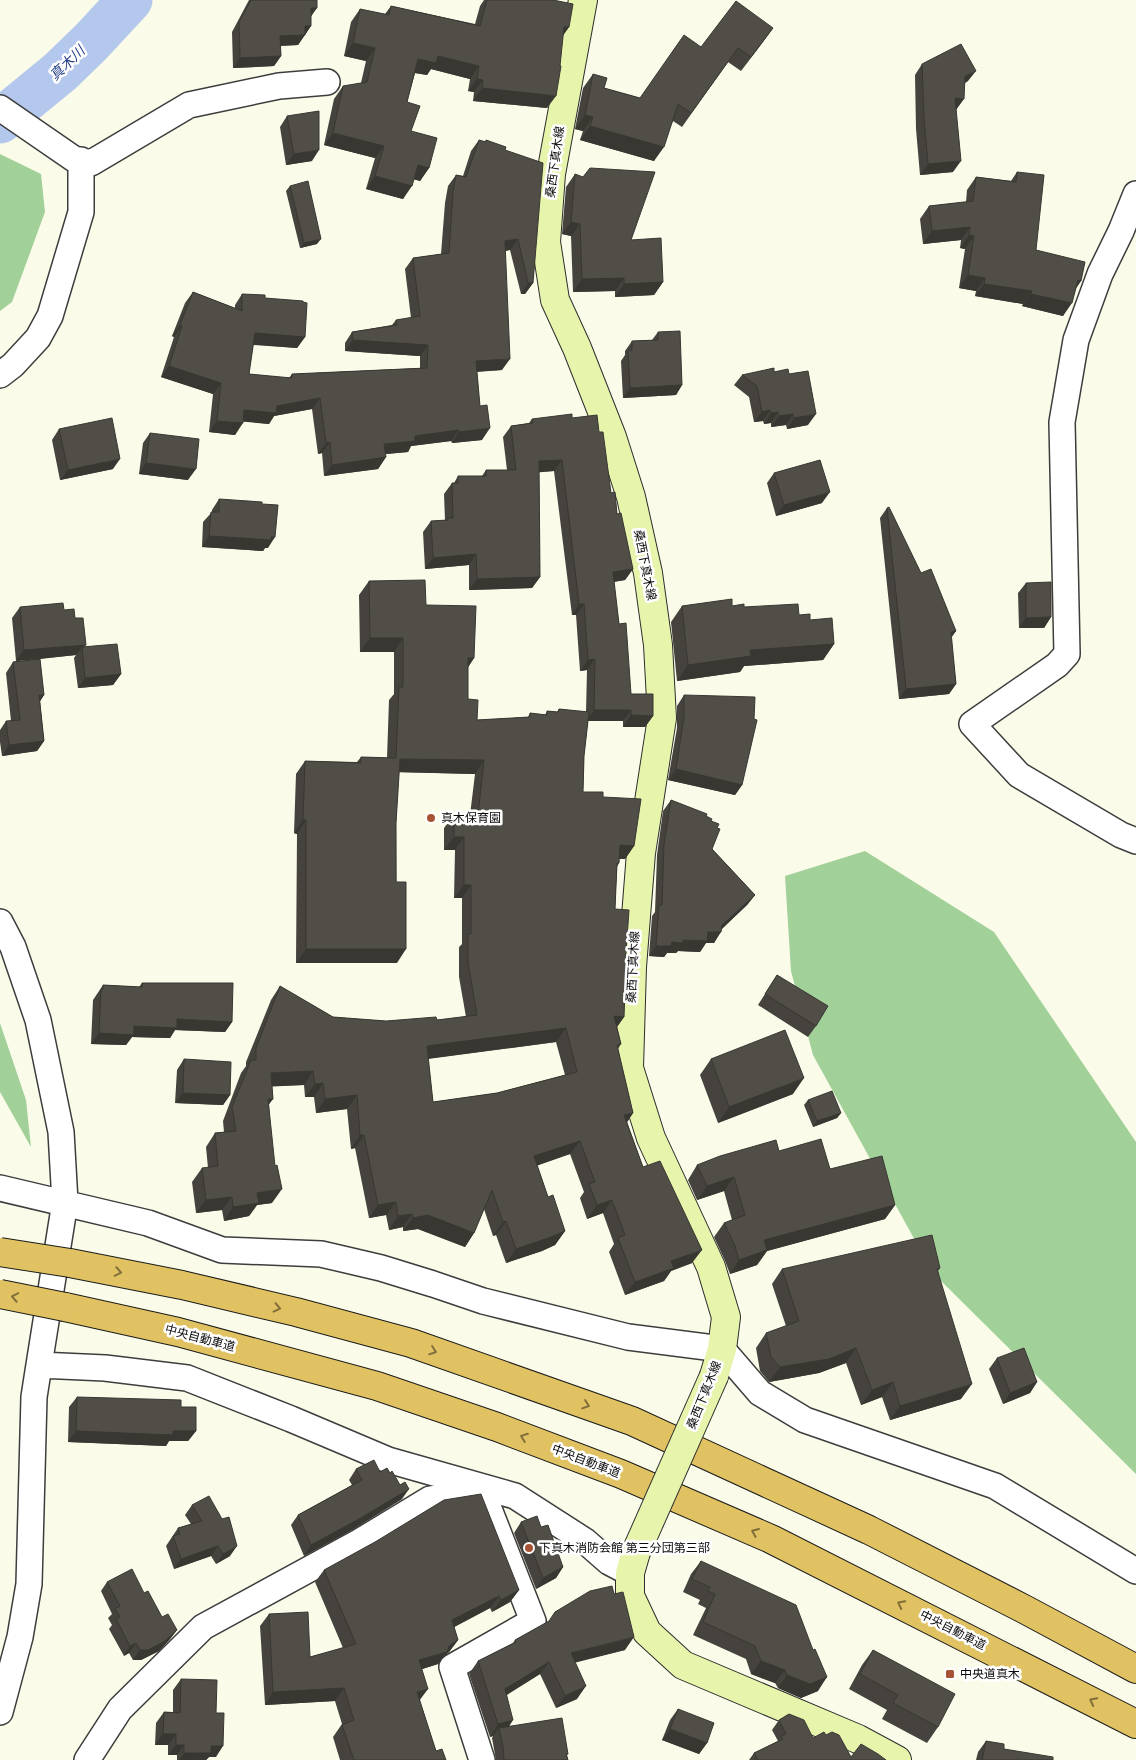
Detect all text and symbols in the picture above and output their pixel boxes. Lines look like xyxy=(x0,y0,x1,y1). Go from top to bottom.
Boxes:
water label: 真木川 xyxy=(46,41,90,84)
street label: 桑西下真木線 xyxy=(542,125,567,199)
street label: 桑西下真木線 xyxy=(631,528,660,602)
place label: 真木保育園 xyxy=(441,810,501,825)
marker: 真木保育園 xyxy=(425,812,437,824)
street label: 桑西下真木線 xyxy=(623,931,642,1003)
one-way arrow xyxy=(114,1266,122,1277)
one-way arrow xyxy=(11,1293,20,1303)
one-way arrow xyxy=(272,1302,280,1312)
street label: 中央自動車道 xyxy=(163,1321,237,1354)
one-way arrow xyxy=(428,1345,437,1355)
street label: 桑西下真木線 xyxy=(683,1359,724,1431)
one-way arrow xyxy=(582,1399,590,1409)
one-way arrow xyxy=(520,1433,529,1443)
street label: 中央自動車道 xyxy=(550,1441,622,1480)
one-way arrow xyxy=(751,1528,760,1539)
place label: 下真木消防会館 第三分団第三部 xyxy=(539,1540,710,1555)
marker: 下真木消防会館 第三分団第三部 xyxy=(523,1542,535,1554)
one-way arrow xyxy=(897,1600,906,1610)
street label: 中央自動車道 xyxy=(918,1607,989,1653)
place label: 中央道真木 xyxy=(960,1666,1020,1681)
marker: 中央道真木 xyxy=(944,1668,956,1680)
one-way arrow xyxy=(1089,1697,1098,1707)

